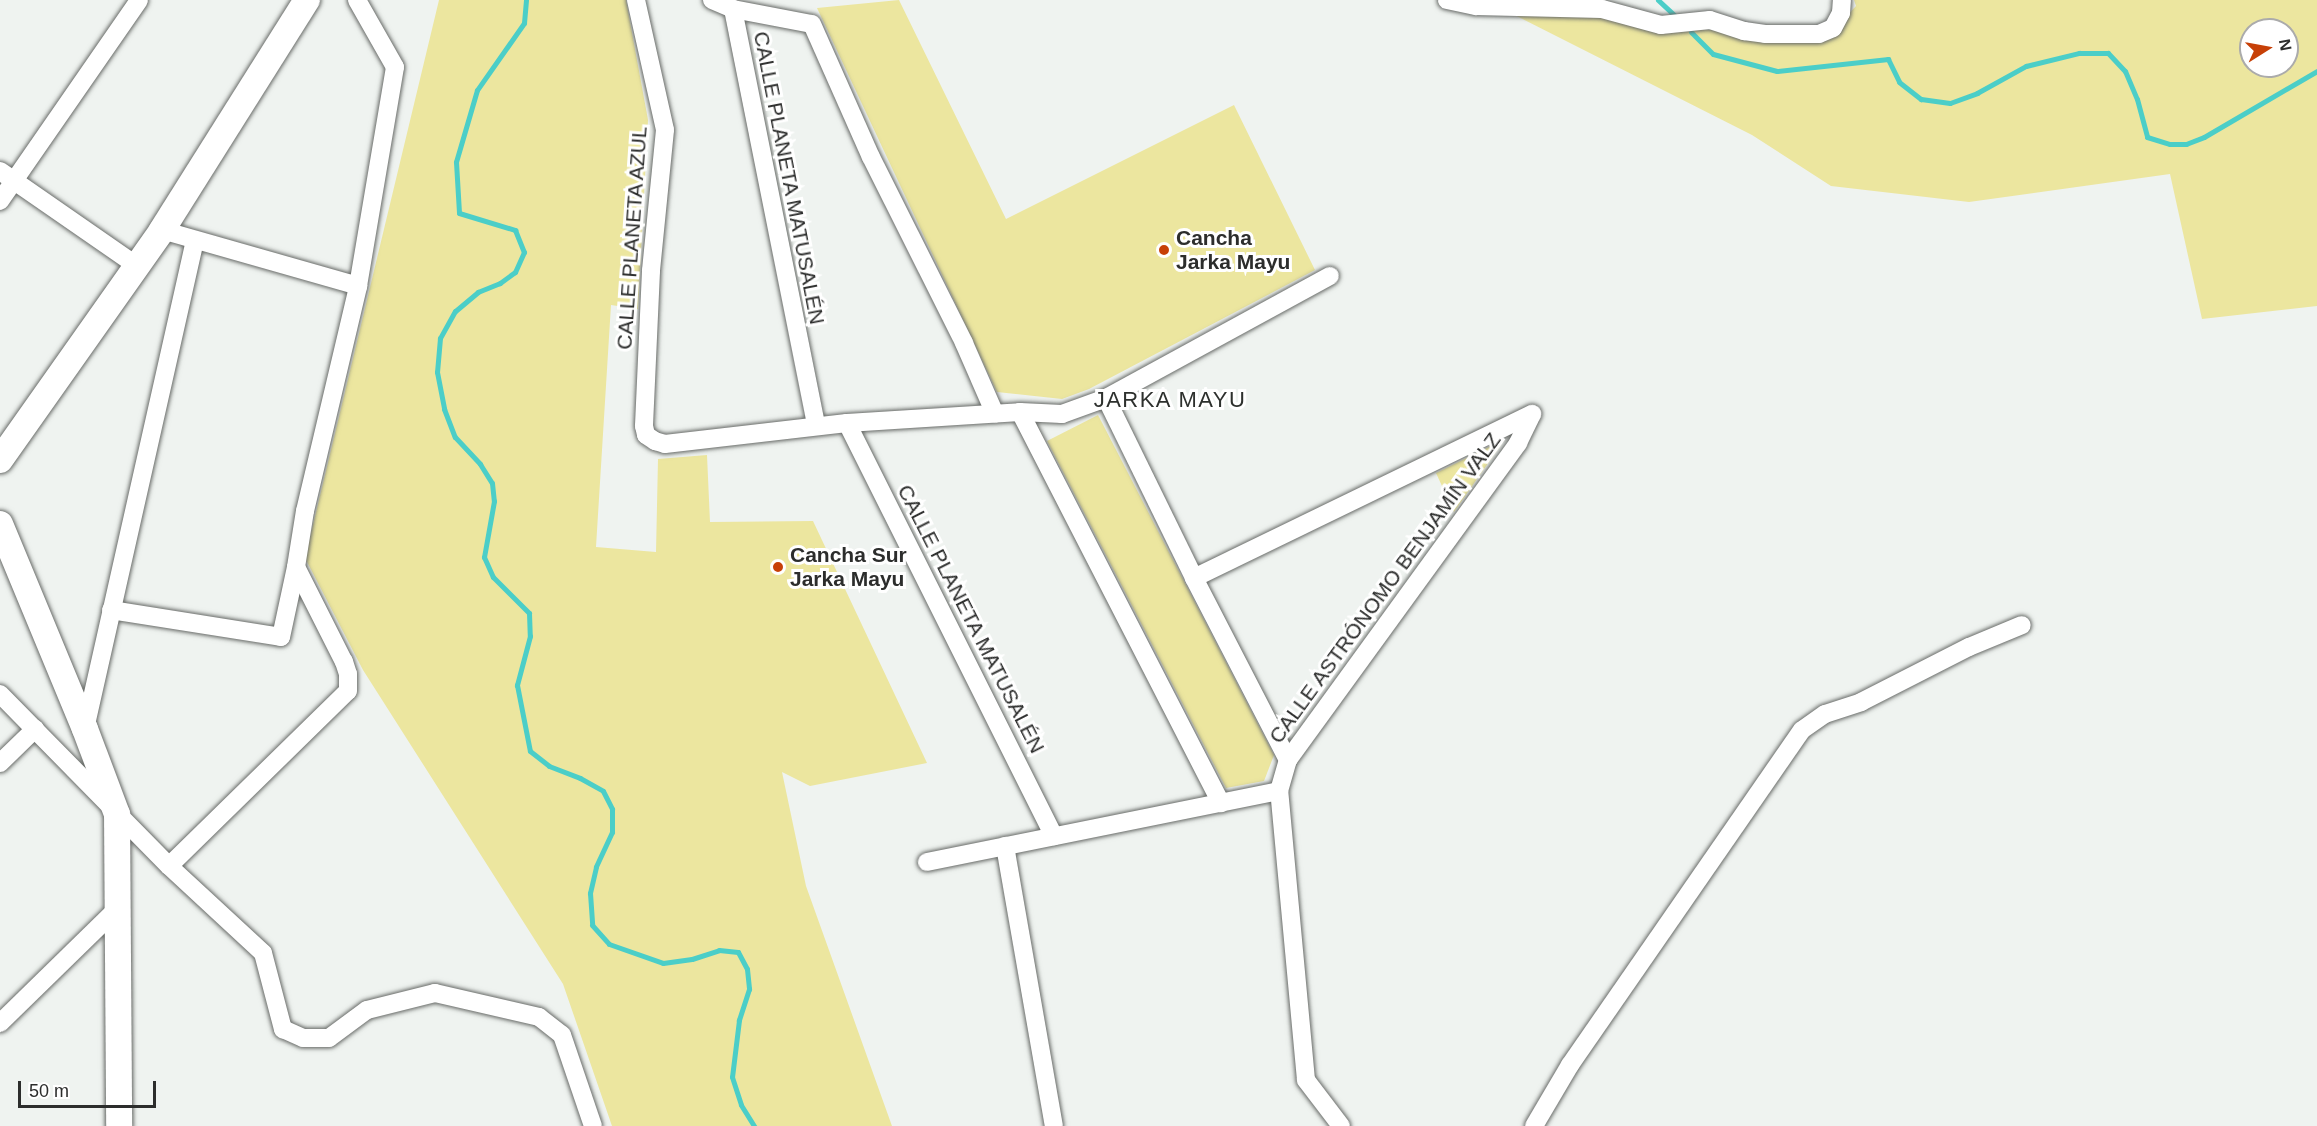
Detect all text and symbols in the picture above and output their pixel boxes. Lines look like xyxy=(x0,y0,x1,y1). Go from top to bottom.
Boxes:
north arrow xyxy=(2239,18,2299,78)
street label: CALLE PLANETA MATUSALÉN xyxy=(748,29,830,327)
text: N xyxy=(2276,38,2295,52)
street label: CALLE PLANETA AZUL xyxy=(612,124,652,352)
place label: Cancha Jarka Mayu xyxy=(1176,225,1290,275)
marker: Cancha Jarka Mayu xyxy=(1157,243,1171,257)
district label: JARKA MAYU xyxy=(1093,387,1247,413)
street label: CALLE ASTRÓNOMO BENJAMÍN VALZ xyxy=(1263,427,1507,749)
street label: CALLE PLANETA MATUSALÉN xyxy=(892,480,1050,758)
place label: Cancha Sur Jarka Mayu xyxy=(790,542,907,592)
marker: Cancha Sur Jarka Mayu xyxy=(771,560,785,574)
scale bar xyxy=(21,1069,159,1107)
text: 50 m xyxy=(29,1081,69,1101)

